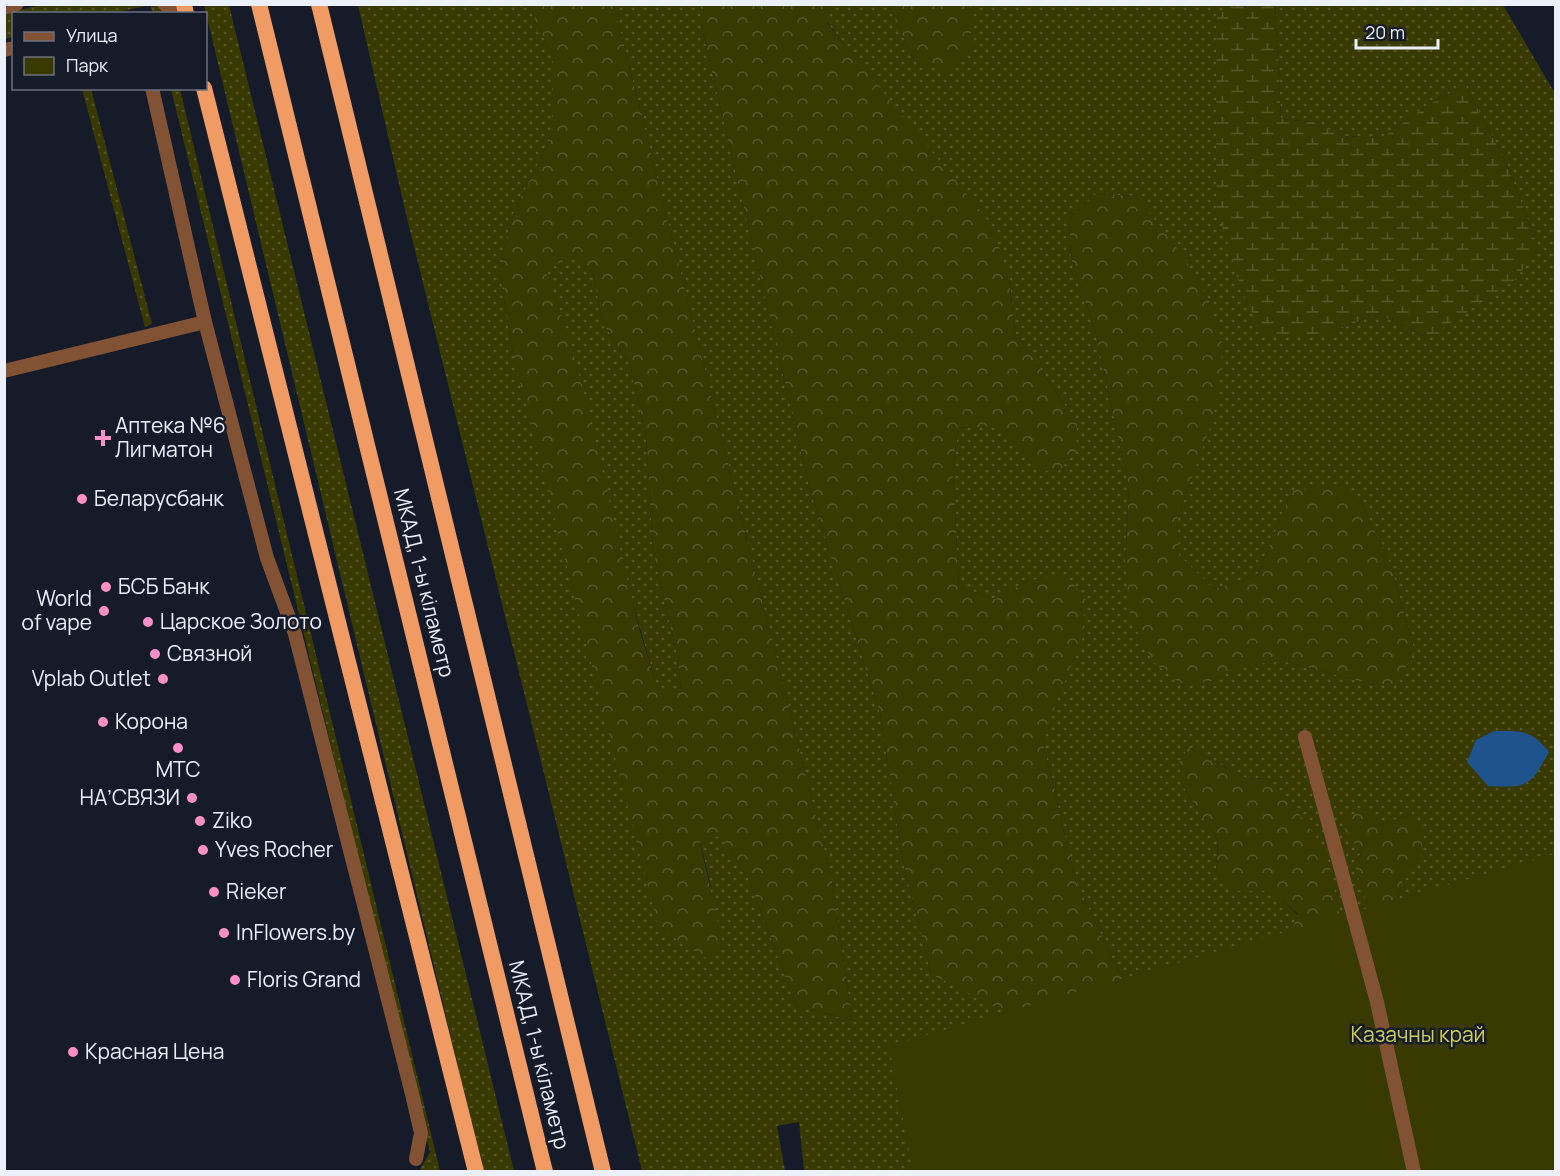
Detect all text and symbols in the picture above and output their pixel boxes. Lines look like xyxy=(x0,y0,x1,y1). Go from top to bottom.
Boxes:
legend xyxy=(12,12,207,90)
scale bar xyxy=(1356,12,1438,50)
text: 20 m xyxy=(1365,20,1405,44)
text: Улица xyxy=(66,23,118,47)
text: Парк xyxy=(66,53,109,77)
place label: Аптека №6 Лигматон xyxy=(115,411,226,463)
marker: Аптека №6 Лигматон xyxy=(96,431,110,445)
place label: Беларусбанк xyxy=(94,484,224,512)
street label: МКАД, 1-ы кіламетр xyxy=(388,485,462,680)
marker: Беларусбанк xyxy=(75,492,89,506)
place label: БСБ Банк xyxy=(118,572,210,600)
marker: БСБ Банк xyxy=(99,580,113,594)
place label: World of vape xyxy=(22,584,92,636)
marker: World of vape xyxy=(97,604,111,618)
place label: Царское Золото xyxy=(160,607,322,635)
marker: Царское Золото xyxy=(141,615,155,629)
place label: Связной xyxy=(167,639,252,667)
marker: Связной xyxy=(148,647,162,661)
place label: Vplab Outlet xyxy=(32,664,151,692)
marker: Vplab Outlet xyxy=(156,672,170,686)
place label: Корона xyxy=(115,707,188,735)
marker: Корона xyxy=(96,715,110,729)
marker: МТС xyxy=(171,741,185,755)
place label: МТС xyxy=(155,755,201,783)
place label: НАʼСВЯЗИ xyxy=(80,783,180,811)
marker: НАʼСВЯЗИ xyxy=(185,791,199,805)
place label: Ziko xyxy=(212,806,252,834)
marker: Ziko xyxy=(193,814,207,828)
place label: Yves Rocher xyxy=(215,835,334,863)
marker: Yves Rocher xyxy=(196,843,210,857)
place label: Rieker xyxy=(226,877,287,905)
marker: Rieker xyxy=(207,885,221,899)
place label: InFlowers.by xyxy=(236,918,355,946)
marker: InFlowers.by xyxy=(217,926,231,940)
street label: МКАД, 1-ы кіламетр xyxy=(503,957,577,1152)
place label: Floris Grand xyxy=(247,965,361,993)
marker: Floris Grand xyxy=(228,973,242,987)
park label: Казачны край xyxy=(1351,1020,1486,1048)
place label: Красная Цена xyxy=(85,1037,224,1065)
marker: Красная Цена xyxy=(66,1045,80,1059)

